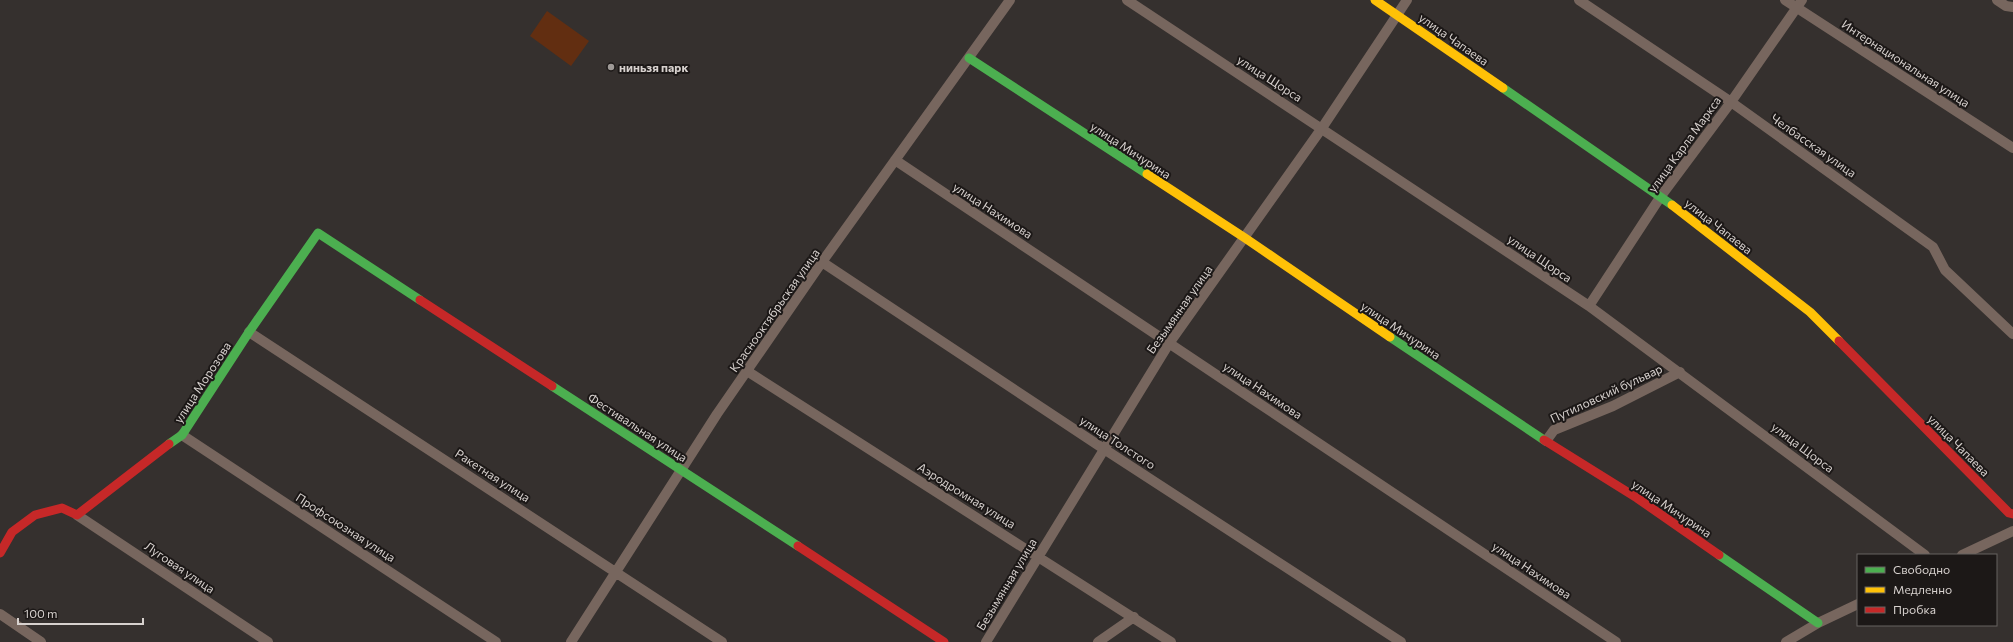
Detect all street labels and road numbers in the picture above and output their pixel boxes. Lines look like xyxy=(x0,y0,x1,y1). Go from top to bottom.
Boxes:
street label: улица Чапаева xyxy=(1417,10,1491,68)
street label: Интернациональная улица xyxy=(1839,16,1973,110)
street label: улица Щорса xyxy=(1235,52,1305,104)
street label: улица Карла Маркса xyxy=(1645,93,1723,195)
street label: Челбасская улица xyxy=(1769,110,1859,180)
street label: улица Мичурина xyxy=(1088,119,1174,181)
street label: улица Нахимова xyxy=(951,179,1035,241)
street label: улица Чапаева xyxy=(1683,195,1755,257)
street label: улица Щорса xyxy=(1505,231,1575,285)
street label: Краснооктябрьская улица xyxy=(726,246,822,374)
street label: Безымянная улица xyxy=(1143,262,1215,356)
street label: улица Мичурина xyxy=(1359,298,1443,362)
street label: улица Морозова xyxy=(171,339,233,425)
street label: улица Нахимова xyxy=(1221,359,1305,421)
street label: Путиловский бульвар xyxy=(1548,361,1664,425)
street label: Фестивальная улица xyxy=(586,390,690,464)
street label: улица Чапаева xyxy=(1925,411,1993,479)
street label: улица Толстого xyxy=(1078,412,1158,472)
street label: улица Щорса xyxy=(1769,419,1837,475)
street label: Ракетная улица xyxy=(453,446,533,504)
street label: Аэродромная улица xyxy=(916,459,1018,531)
street label: улица Мичурина xyxy=(1630,476,1714,540)
street label: Профсоюзная улица xyxy=(294,490,398,564)
street label: Безымянная улица xyxy=(973,536,1039,632)
street label: Луговая улица xyxy=(142,538,218,596)
street label: улица Нахимова xyxy=(1490,539,1574,601)

